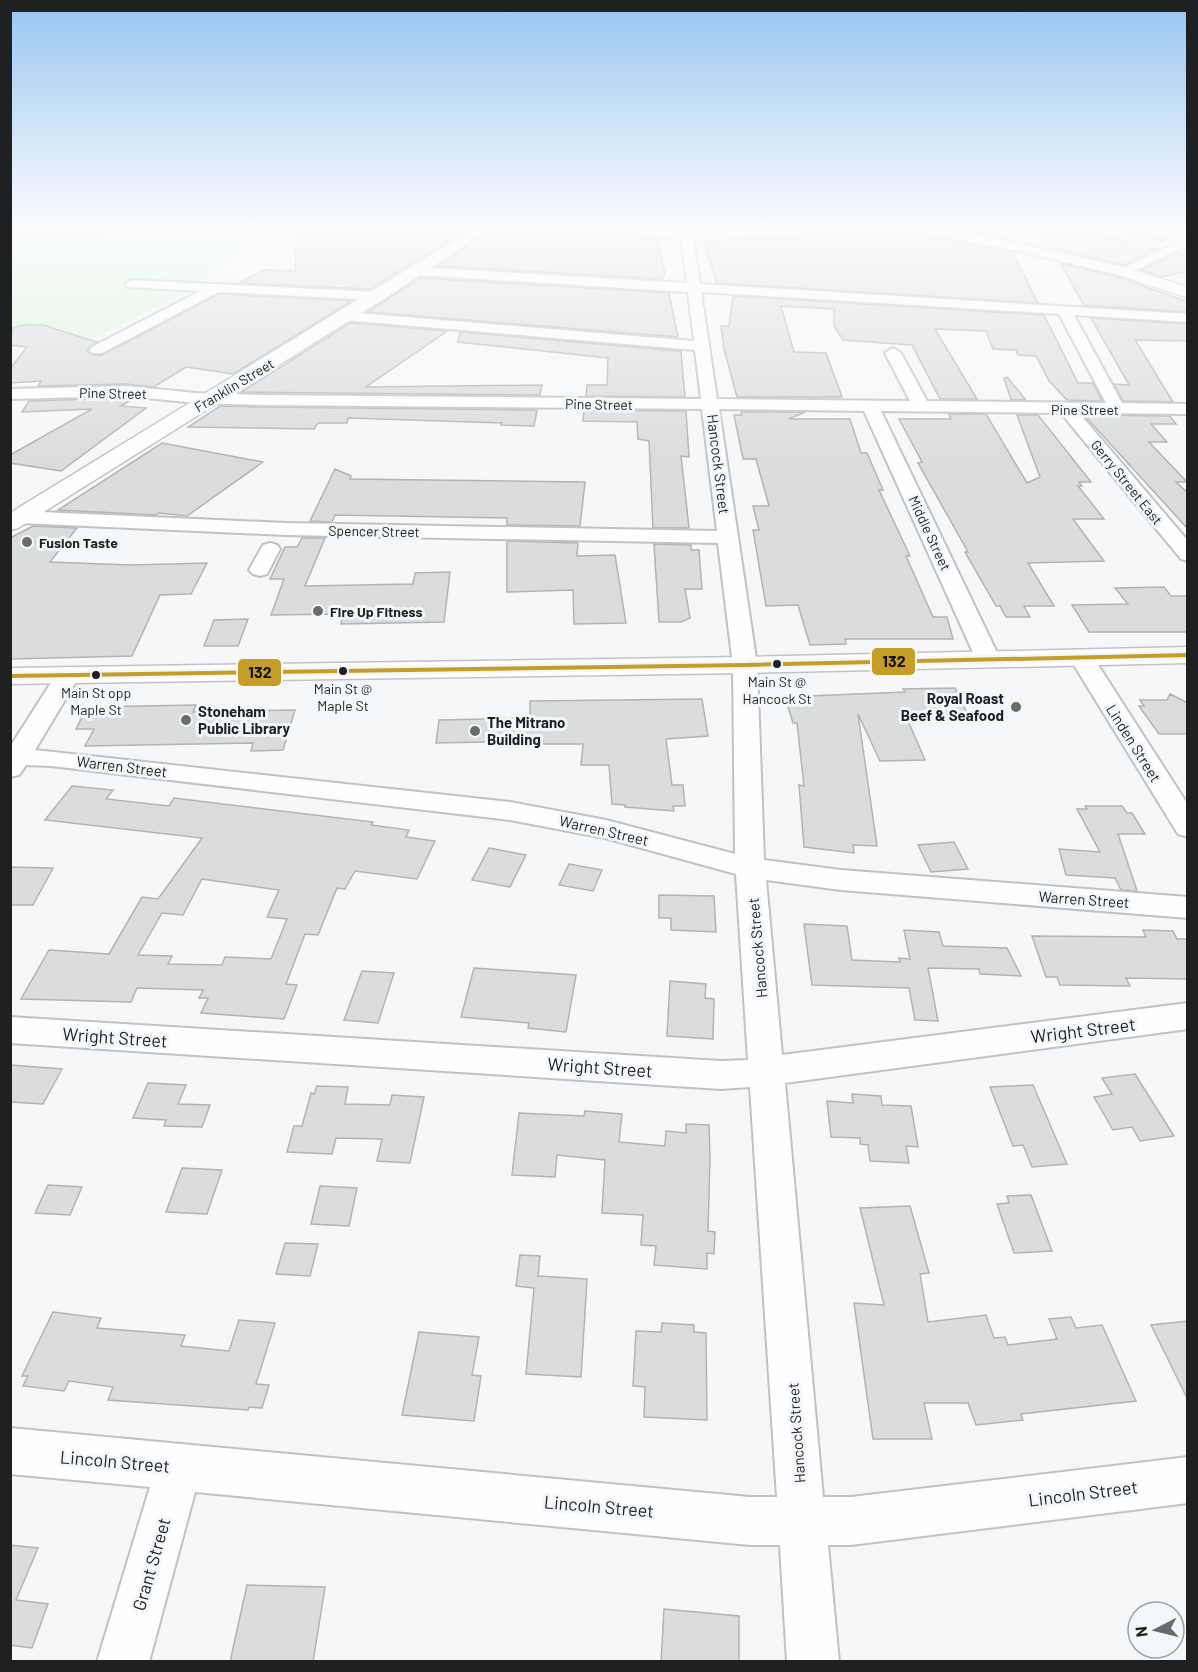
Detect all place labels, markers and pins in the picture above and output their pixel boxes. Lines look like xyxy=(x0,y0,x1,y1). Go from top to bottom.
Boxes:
place label: Fusion Taste xyxy=(39,534,118,551)
marker: Fusion Taste xyxy=(20,535,34,549)
place label: Fire Up Fitness xyxy=(330,603,422,620)
marker: Fire Up Fitness xyxy=(311,604,325,618)
marker: Main St @ Hancock St xyxy=(771,658,783,670)
marker: Main St @ Maple St xyxy=(337,665,349,677)
marker: Main St opp Maple St xyxy=(90,669,102,681)
place label: Main St @ Hancock St xyxy=(743,673,812,707)
place label: Main St @ Maple St xyxy=(314,680,372,714)
place label: Main St opp Maple St xyxy=(61,684,131,718)
place label: Royal Roast Beef & Seafood xyxy=(901,689,1004,724)
marker: Royal Roast Beef & Seafood xyxy=(1009,700,1023,714)
place label: Stoneham Public Library xyxy=(198,702,291,737)
marker: Stoneham Public Library xyxy=(179,713,193,727)
place label: The Mitrano Building xyxy=(487,713,565,748)
marker: The Mitrano Building xyxy=(468,724,482,738)

